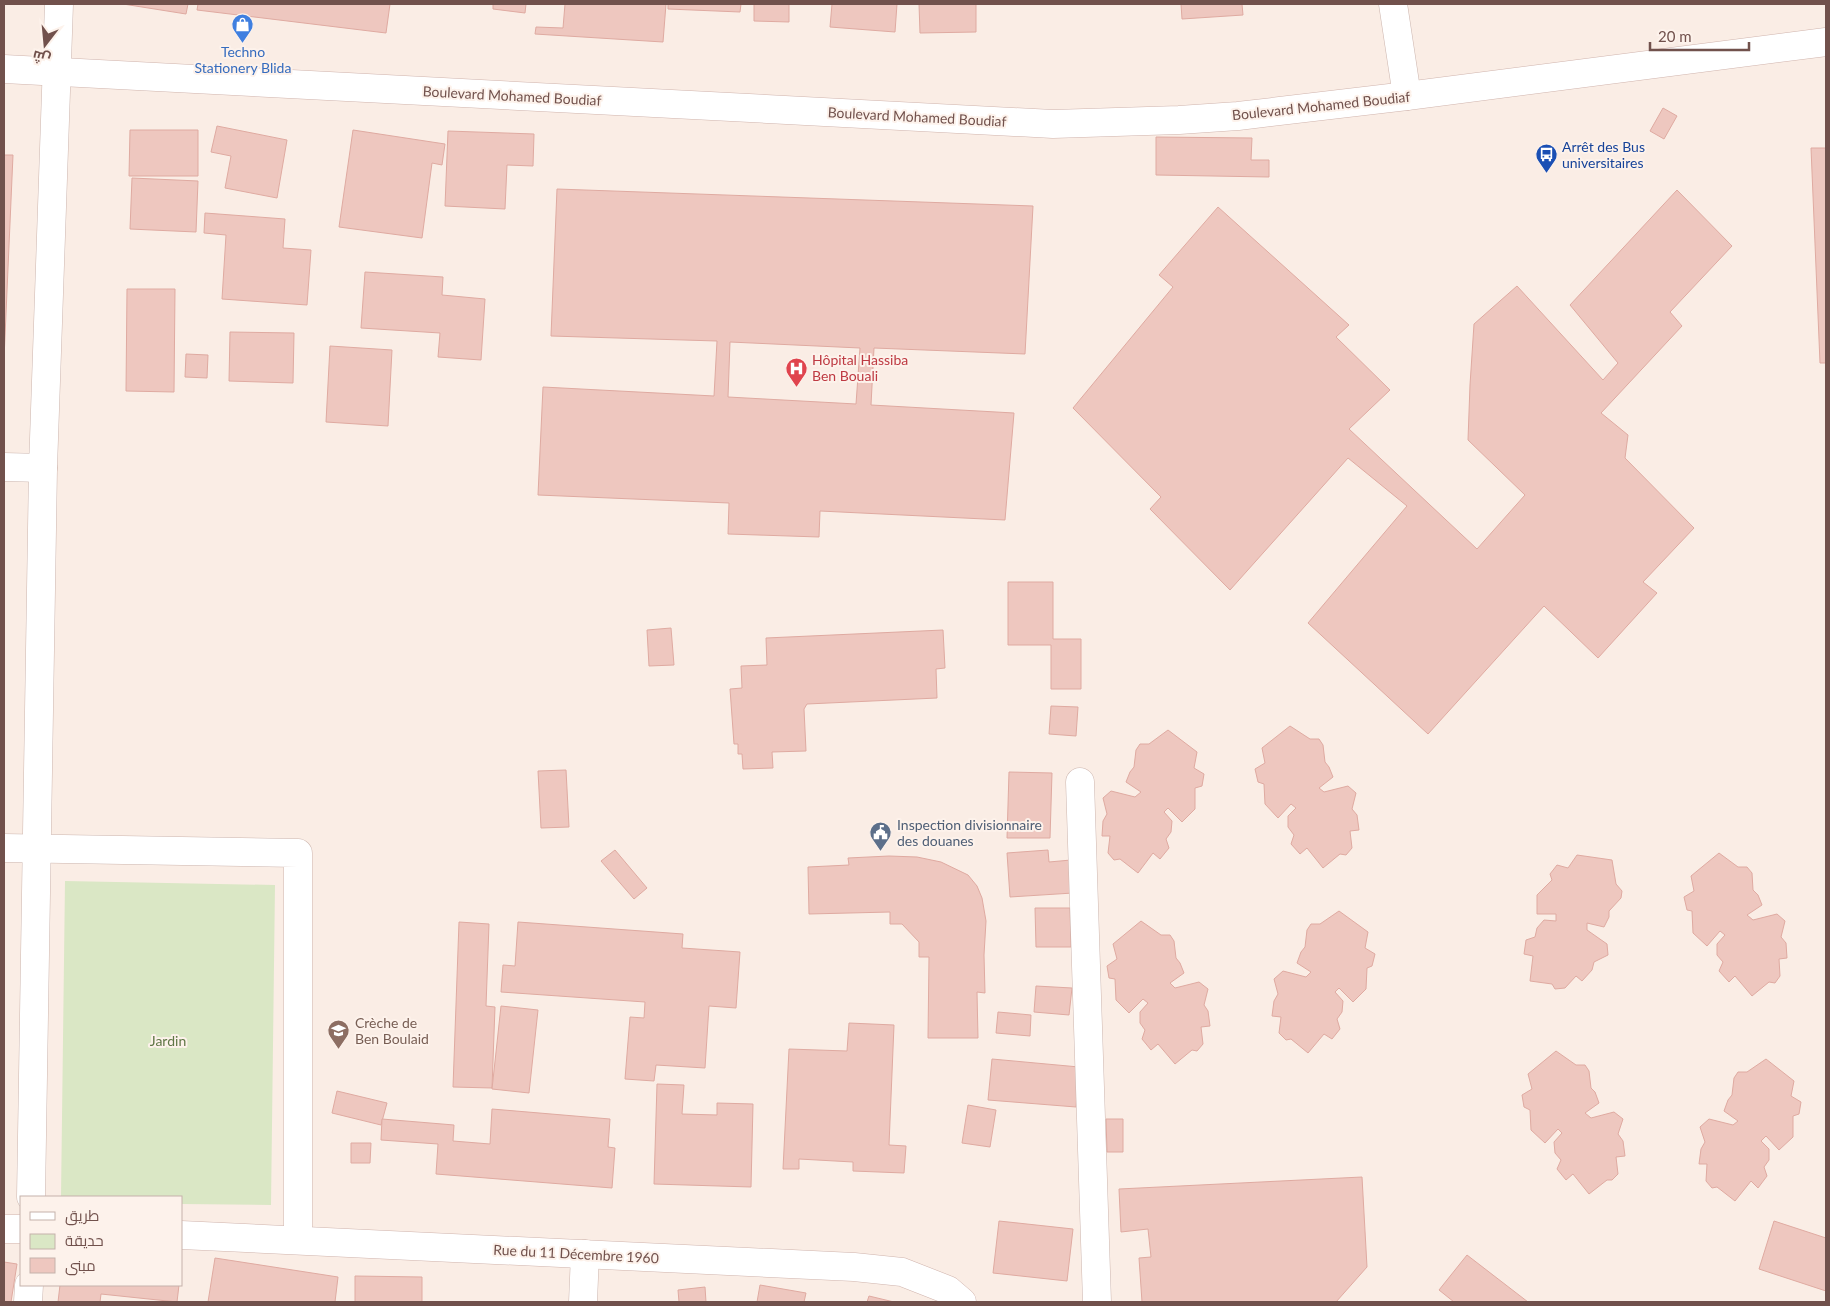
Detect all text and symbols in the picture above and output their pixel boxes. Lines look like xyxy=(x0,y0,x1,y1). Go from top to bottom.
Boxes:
shop icon: Techno Stationery Blida xyxy=(231,12,255,43)
north arrow xyxy=(20,20,70,70)
scale bar xyxy=(1650,20,1749,52)
text: 20 m xyxy=(1658,27,1692,45)
place label: Techno Stationery Blida xyxy=(195,43,291,76)
text: ش xyxy=(30,46,53,69)
street label: Boulevard Mohamed Boudiaf xyxy=(422,82,602,109)
street label: Boulevard Mohamed Boudiaf xyxy=(1231,88,1411,123)
street label: Boulevard Mohamed Boudiaf xyxy=(827,103,1007,130)
place label: Arrêt des Bus universitaires xyxy=(1562,138,1645,171)
bus stop icon: Arrêt des Bus universitaires xyxy=(1534,143,1558,174)
place label: Hôpital Hassiba Ben Bouali xyxy=(812,351,908,384)
hospital icon: Hôpital Hassiba Ben Bouali xyxy=(784,356,808,387)
place label: Inspection divisionnaire des douanes xyxy=(897,816,1042,849)
public building icon: Inspection divisionnaire des douanes xyxy=(869,821,893,852)
place label: Crèche de Ben Boulaid xyxy=(355,1014,429,1047)
school or university icon: Crèche de Ben Boulaid xyxy=(327,1019,351,1050)
park label: Jardin xyxy=(150,1032,186,1049)
legend xyxy=(20,1196,182,1286)
text: طريق xyxy=(65,1206,99,1226)
text: حديقة xyxy=(65,1231,104,1249)
street label: Rue du 11 Décembre 1960 xyxy=(493,1241,659,1266)
text: مبنى xyxy=(65,1256,96,1276)

